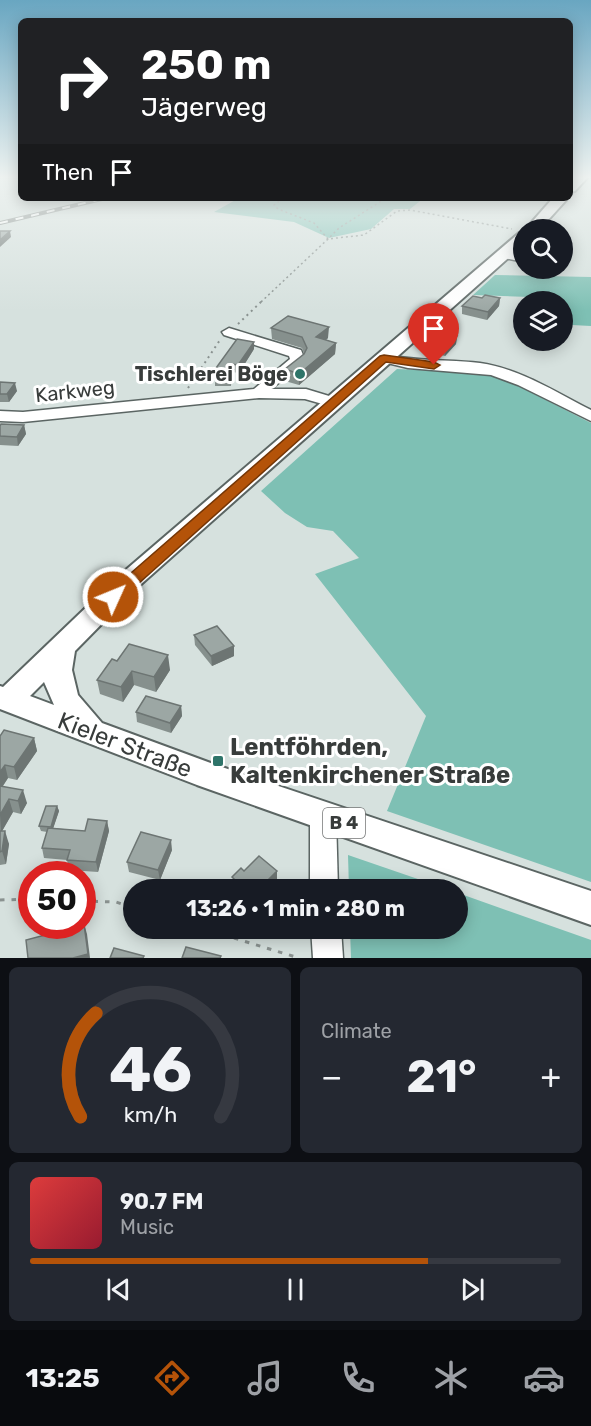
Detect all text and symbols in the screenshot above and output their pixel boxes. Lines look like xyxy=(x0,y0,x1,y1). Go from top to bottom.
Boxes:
text: 250 m xyxy=(141,40,271,90)
icon: right xyxy=(42,42,120,120)
text: Jägerweg xyxy=(141,91,267,123)
icon: arrive xyxy=(105,156,138,189)
text: Then xyxy=(42,159,93,186)
map controls xyxy=(513,219,573,351)
button: search xyxy=(513,219,573,279)
button: layers xyxy=(513,291,573,351)
pin xyxy=(408,303,459,365)
icon: arrive xyxy=(417,312,450,345)
place label: Tischlerei Böge xyxy=(135,362,288,386)
marker: Tischlerei Böge xyxy=(293,367,307,381)
street label: Karkweg xyxy=(34,375,116,407)
position arrow xyxy=(81,565,145,629)
street label: Kieler Straße xyxy=(54,707,196,783)
place label: Lentföhrden, Kaltenkirchener Straße xyxy=(230,733,510,789)
marker: Lentföhrden, Kaltenkirchener Straße xyxy=(211,754,225,768)
road number: B 4 xyxy=(323,808,365,838)
speed limit sign: 50 xyxy=(18,861,96,939)
text: 13:26 · 1 min · 280 m xyxy=(186,895,405,922)
text: Climate xyxy=(321,1019,392,1043)
text: 46 xyxy=(108,1033,192,1107)
text: 21° xyxy=(406,1050,477,1103)
text: − xyxy=(321,1057,342,1096)
text: + xyxy=(540,1057,561,1096)
text: km/h xyxy=(123,1102,177,1127)
text: 90.7 FM xyxy=(120,1188,204,1215)
text: Music xyxy=(120,1215,174,1239)
icon: previous xyxy=(102,1273,135,1306)
icon: pause xyxy=(279,1273,312,1306)
icon: next xyxy=(456,1273,489,1306)
icon: directions xyxy=(151,1357,193,1399)
icon: music xyxy=(244,1357,286,1399)
icon: phone xyxy=(337,1357,379,1399)
icon: climate xyxy=(430,1357,472,1399)
icon: car xyxy=(523,1357,565,1399)
text: 13:25 xyxy=(26,1362,100,1394)

